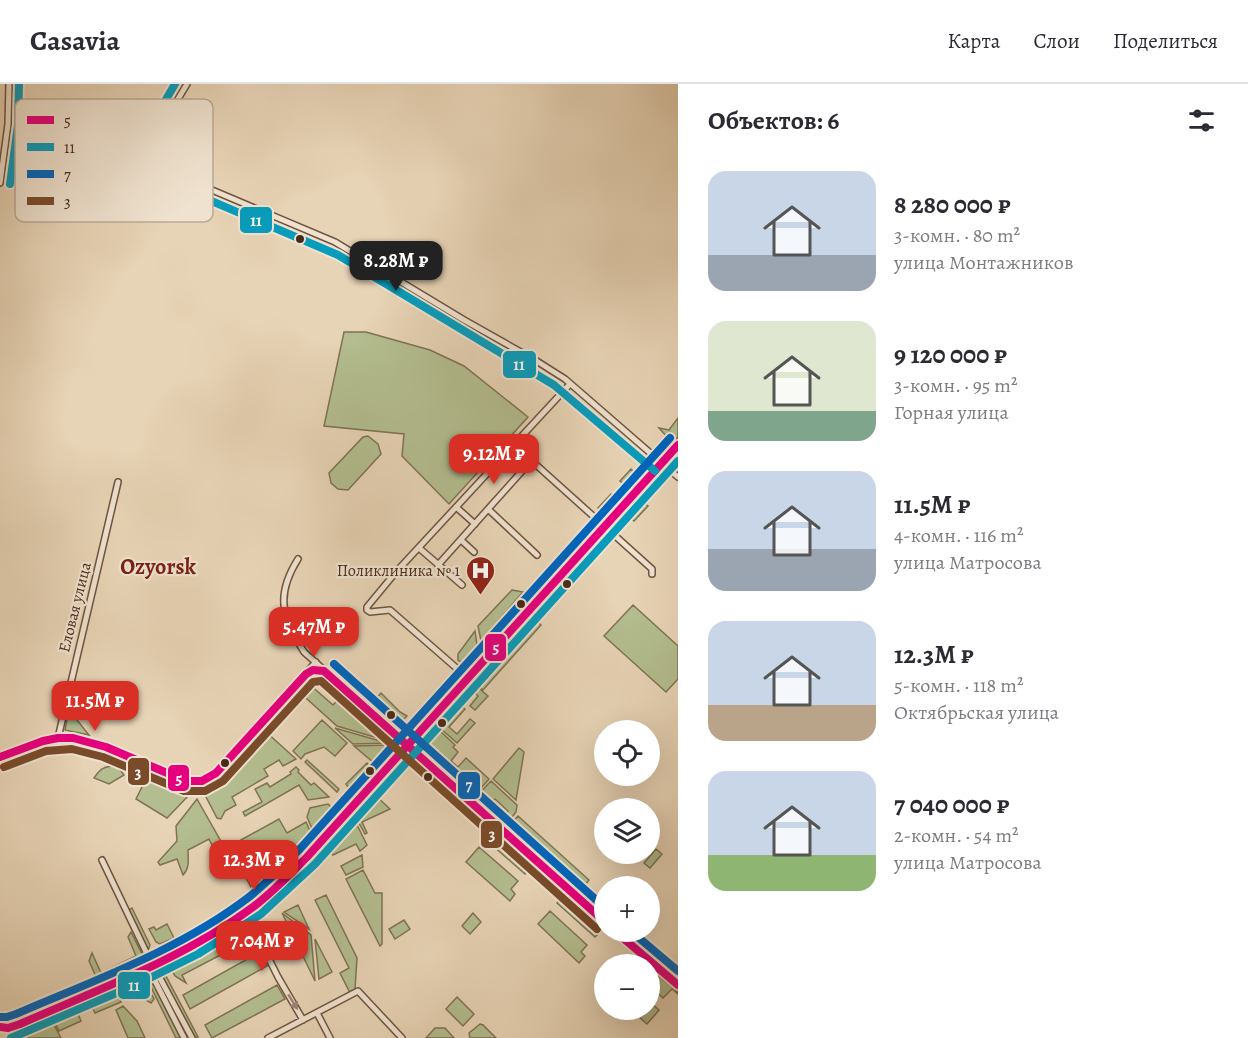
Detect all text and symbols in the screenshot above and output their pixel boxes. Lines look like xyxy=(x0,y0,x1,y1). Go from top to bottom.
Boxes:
text: Casavia xyxy=(30,22,120,60)
text: Карта xyxy=(947,27,1000,55)
text: Слои xyxy=(1033,27,1080,55)
text: Поделиться xyxy=(1113,27,1218,55)
legend xyxy=(15,99,213,222)
text: Объектов: 6 xyxy=(708,103,839,138)
icon: filters xyxy=(1185,104,1218,137)
text: 5 xyxy=(64,110,71,132)
text: 11 xyxy=(64,137,75,159)
text: 7 xyxy=(64,164,71,186)
text: 8 280 000 ₽ xyxy=(894,187,1011,222)
text: 3 xyxy=(64,191,71,213)
icon: home xyxy=(756,195,828,267)
line badge: 11 xyxy=(239,206,273,234)
text: 11 xyxy=(250,210,262,232)
text: 3-комн. · 80 m² xyxy=(894,222,1020,249)
unlabelled marker xyxy=(294,233,306,245)
pin: 8.28M ₽ xyxy=(341,241,451,292)
text: 8.28M ₽ xyxy=(364,247,428,274)
text: улица Монтажников xyxy=(894,249,1073,276)
text: 9 120 000 ₽ xyxy=(894,337,1007,372)
icon: home xyxy=(756,345,828,417)
line badge: 11 xyxy=(502,350,537,379)
text: 11 xyxy=(513,354,525,376)
text: 3-комн. · 95 m² xyxy=(894,372,1018,399)
text: Горная улица xyxy=(894,399,1009,426)
pin: 9.12M ₽ xyxy=(439,434,549,485)
text: 9.12M ₽ xyxy=(463,440,525,467)
text: 11.5M ₽ xyxy=(894,487,970,522)
icon: home xyxy=(756,495,828,567)
text: 4-комн. · 116 m² xyxy=(894,522,1023,549)
text: улица Матросова xyxy=(894,549,1042,576)
district label: Ozyorsk xyxy=(120,552,196,582)
hospital icon: Поликлиника № 1 xyxy=(465,554,497,596)
street label: Еловая улица xyxy=(53,559,97,655)
place label: Поликлиника № 1 xyxy=(337,560,461,582)
unlabelled marker xyxy=(561,578,573,590)
unlabelled marker xyxy=(515,598,527,610)
pin: 5.47M ₽ xyxy=(259,607,369,658)
text: 5.47M ₽ xyxy=(283,613,345,640)
line badge: 5 xyxy=(484,633,507,662)
text: 5 xyxy=(493,637,500,659)
text: 12.3M ₽ xyxy=(894,637,974,672)
icon: home xyxy=(756,645,828,717)
text: 5-комн. · 118 m² xyxy=(894,672,1023,699)
pin: 11.5M ₽ xyxy=(40,681,150,732)
text: 11.5M ₽ xyxy=(66,687,124,714)
text: Октябрьская улица xyxy=(894,699,1059,726)
unlabelled marker xyxy=(385,709,397,721)
unlabelled marker xyxy=(436,717,448,729)
map controls xyxy=(594,720,660,1020)
button: locate xyxy=(594,720,660,786)
line badge: 3 xyxy=(127,757,150,786)
unlabelled marker xyxy=(219,757,231,769)
text: 3 xyxy=(135,762,142,784)
line badge: 5 xyxy=(167,764,190,792)
unlabelled marker xyxy=(364,765,376,777)
text: 5 xyxy=(176,768,183,790)
unlabelled marker xyxy=(422,771,434,783)
line badge: 7 xyxy=(457,771,481,800)
text: 7 xyxy=(466,775,473,797)
text: 7 040 000 ₽ xyxy=(894,787,1010,822)
icon: home xyxy=(756,795,828,867)
button: layers xyxy=(594,798,660,864)
line badge: 3 xyxy=(480,820,503,849)
text: 2-комн. · 54 m² xyxy=(894,822,1019,849)
text: 3 xyxy=(489,824,496,846)
pin: 12.3M ₽ xyxy=(199,840,309,891)
text: 12.3M ₽ xyxy=(223,846,285,873)
text: улица Матросова xyxy=(894,849,1042,876)
button: + xyxy=(594,876,660,942)
pin: 7.04M ₽ xyxy=(207,921,317,972)
text: 7.04M ₽ xyxy=(230,927,294,954)
button: − xyxy=(594,954,660,1020)
line badge: 11 xyxy=(117,971,151,1000)
text: 11 xyxy=(128,975,140,997)
one-way arrow xyxy=(287,994,298,1010)

